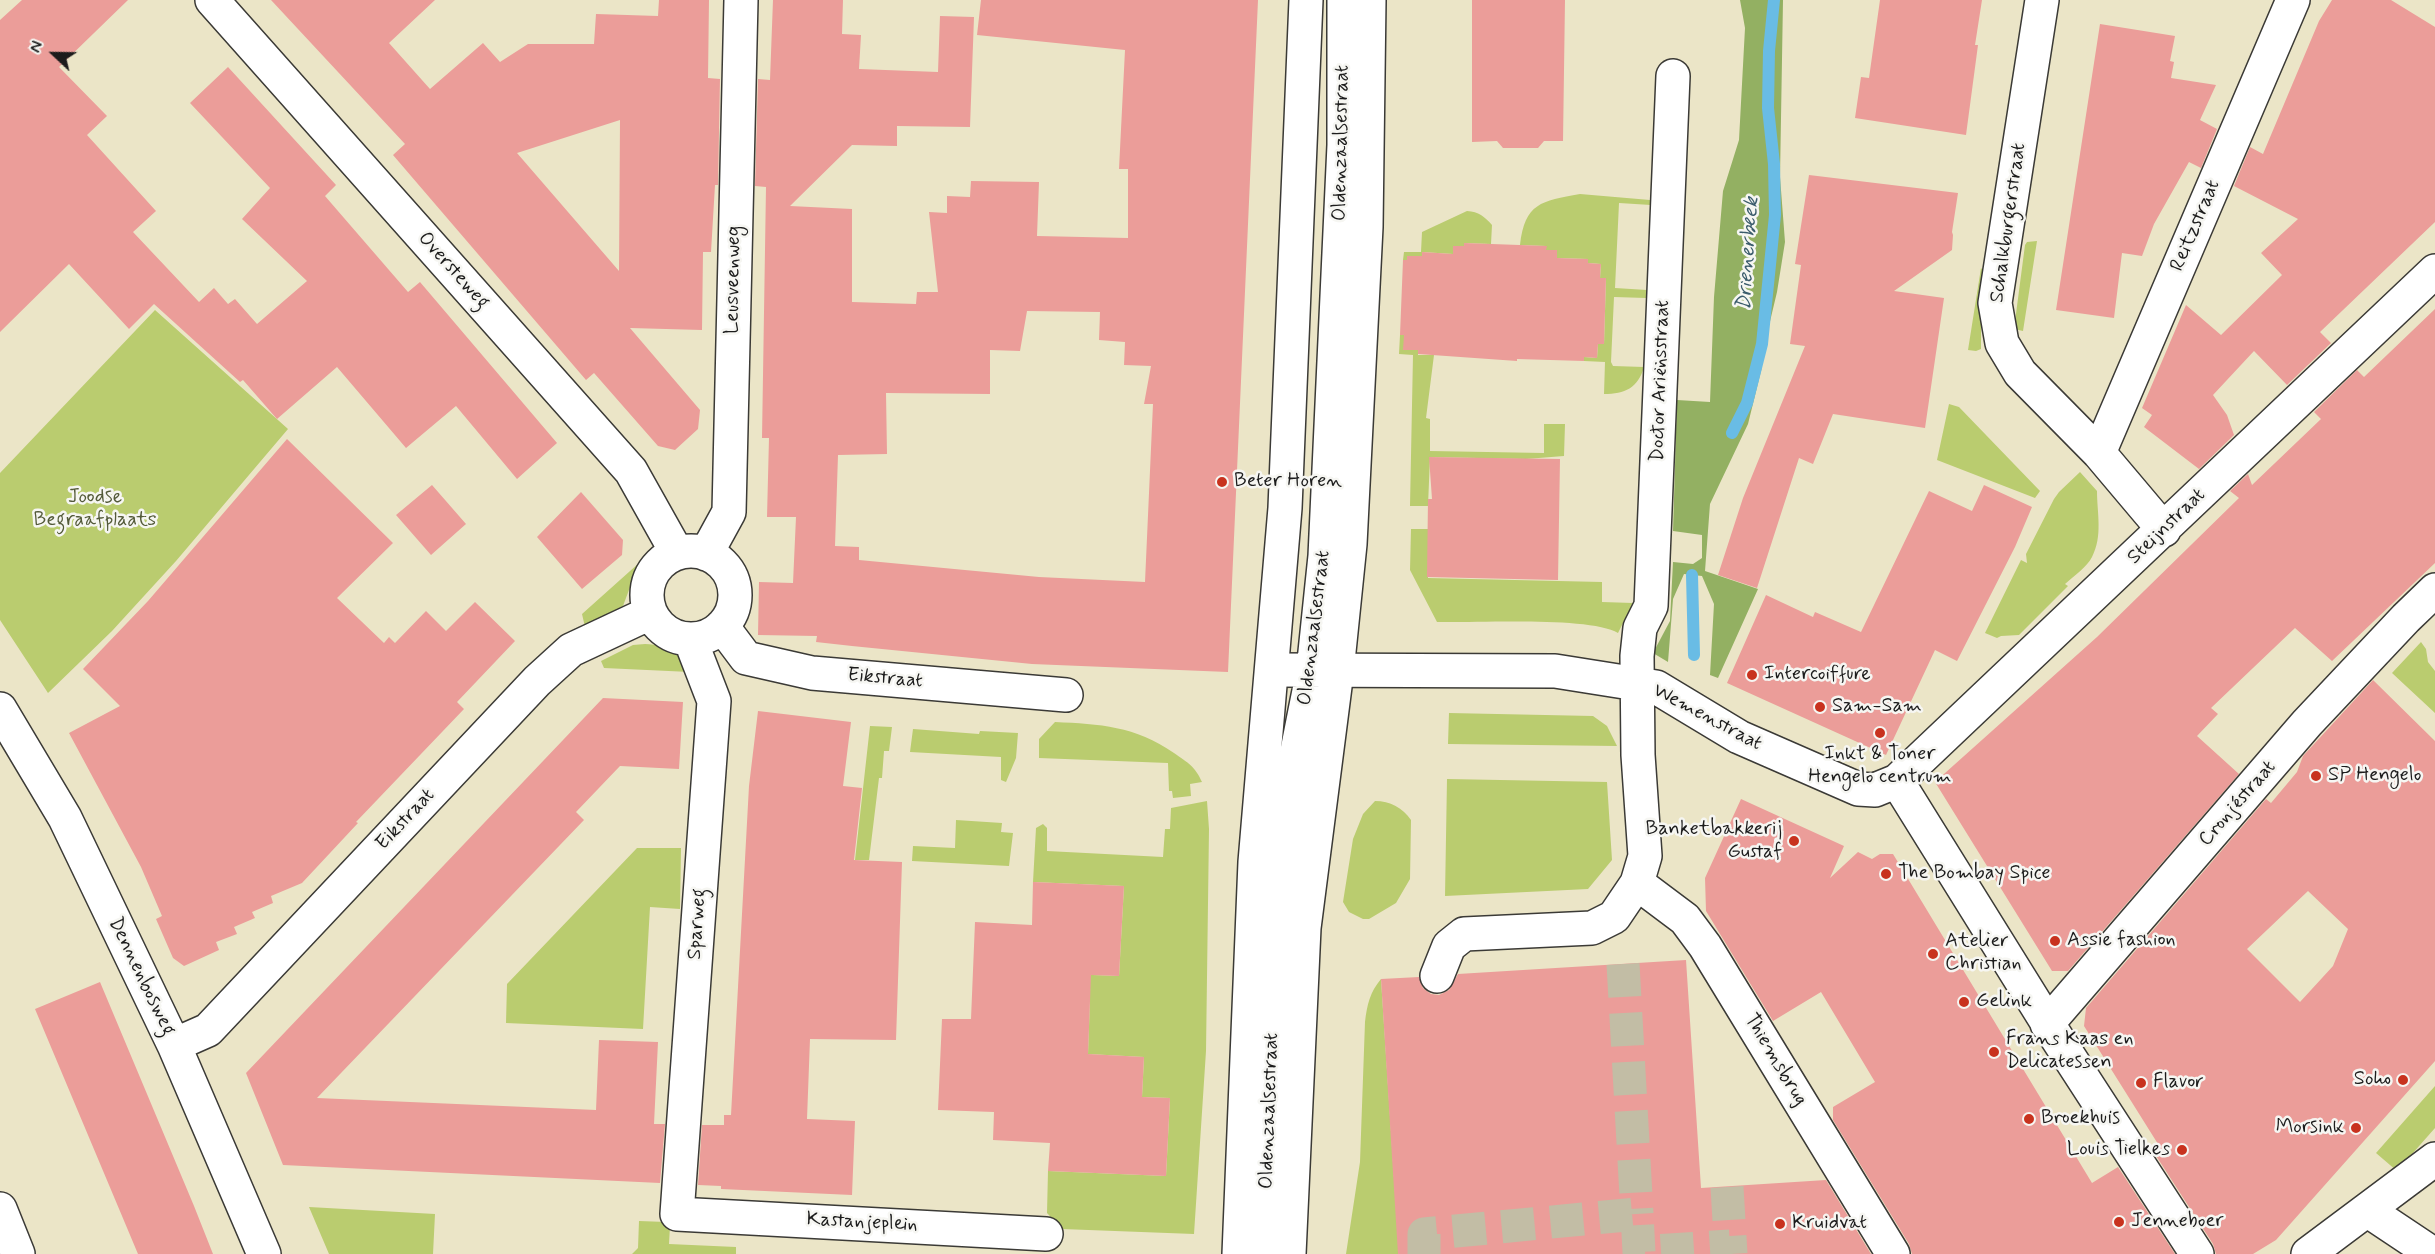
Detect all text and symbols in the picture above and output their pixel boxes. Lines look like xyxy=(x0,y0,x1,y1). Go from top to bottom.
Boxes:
north arrow xyxy=(24,24,84,84)
text: N xyxy=(25,38,49,56)
street label: Oldenzaalsestraat xyxy=(1329,65,1355,221)
street label: Schalkburgerstraat xyxy=(1986,142,2032,304)
street label: Reitzstraat xyxy=(2166,177,2226,275)
water label: Drienerbeek xyxy=(1732,196,1766,312)
street label: Leusveenweg xyxy=(721,226,747,334)
street label: Oversteweg xyxy=(412,227,494,315)
street label: Doctor Ariënsstraat xyxy=(1646,300,1676,462)
place label: Beter Horen xyxy=(1234,470,1342,494)
marker: Beter Horen xyxy=(1215,475,1229,489)
street label: Steijnstraat xyxy=(2123,484,2211,570)
park label: Joodse Begraafplaats xyxy=(34,486,156,533)
street label: Oldenzaalsestraat xyxy=(1294,549,1336,707)
place label: Intercoiffure xyxy=(1764,663,1871,687)
street label: Eikstraat xyxy=(846,664,924,694)
marker: Intercoiffure xyxy=(1745,668,1759,682)
street label: Wemenstraat xyxy=(1648,679,1766,757)
place label: Sam-Sam xyxy=(1832,695,1922,719)
marker: Sam-Sam xyxy=(1813,700,1827,714)
marker: Inkt & Toner Hengelo centrum xyxy=(1873,726,1887,740)
place label: Inkt & Toner Hengelo centrum xyxy=(1808,743,1952,790)
street label: Cronjéstraat xyxy=(2194,756,2282,852)
place label: SP Hengelo xyxy=(2328,764,2422,788)
marker: SP Hengelo xyxy=(2309,769,2323,783)
street label: Eikstraat xyxy=(371,784,441,856)
place label: Banketbakkerij Gustaf xyxy=(1646,818,1782,865)
marker: Banketbakkerij Gustaf xyxy=(1787,834,1801,848)
place label: The Bombay Spice xyxy=(1898,862,2051,886)
marker: The Bombay Spice xyxy=(1879,867,1893,881)
street label: Sparweg xyxy=(684,887,712,961)
street label: Dennenbosweg xyxy=(102,914,180,1040)
place label: Assie fashion xyxy=(2067,929,2176,953)
place label: Atelier Christian xyxy=(1945,930,2022,977)
marker: Assie fashion xyxy=(2048,934,2062,948)
marker: Atelier Christian xyxy=(1926,947,1940,961)
place label: Gelink xyxy=(1976,990,2032,1014)
marker: Gelink xyxy=(1957,995,1971,1009)
street label: Thiemsbrug xyxy=(1738,1010,1812,1110)
place label: Frans Kaas en Delicatessen xyxy=(2006,1028,2133,1075)
street label: Oldenzaalsestraat xyxy=(1255,1033,1285,1189)
marker: Frans Kaas en Delicatessen xyxy=(1987,1045,2001,1059)
place label: Soho xyxy=(2354,1068,2391,1092)
place label: Flavor xyxy=(2153,1071,2204,1095)
marker: Soho xyxy=(2396,1073,2410,1087)
marker: Flavor xyxy=(2134,1076,2148,1090)
place label: Broekhuis xyxy=(2041,1107,2120,1131)
marker: Broekhuis xyxy=(2022,1112,2036,1126)
place label: Morsink xyxy=(2276,1116,2344,1140)
marker: Morsink xyxy=(2349,1121,2363,1135)
place label: Louis Tielkes xyxy=(2067,1138,2170,1162)
marker: Louis Tielkes xyxy=(2175,1143,2189,1157)
street label: Kastanjeplein xyxy=(806,1208,918,1238)
place label: Jenneboer xyxy=(2131,1210,2223,1234)
place label: Kruidvat xyxy=(1792,1212,1867,1236)
marker: Jenneboer xyxy=(2112,1215,2126,1229)
marker: Kruidvat xyxy=(1773,1217,1787,1231)

